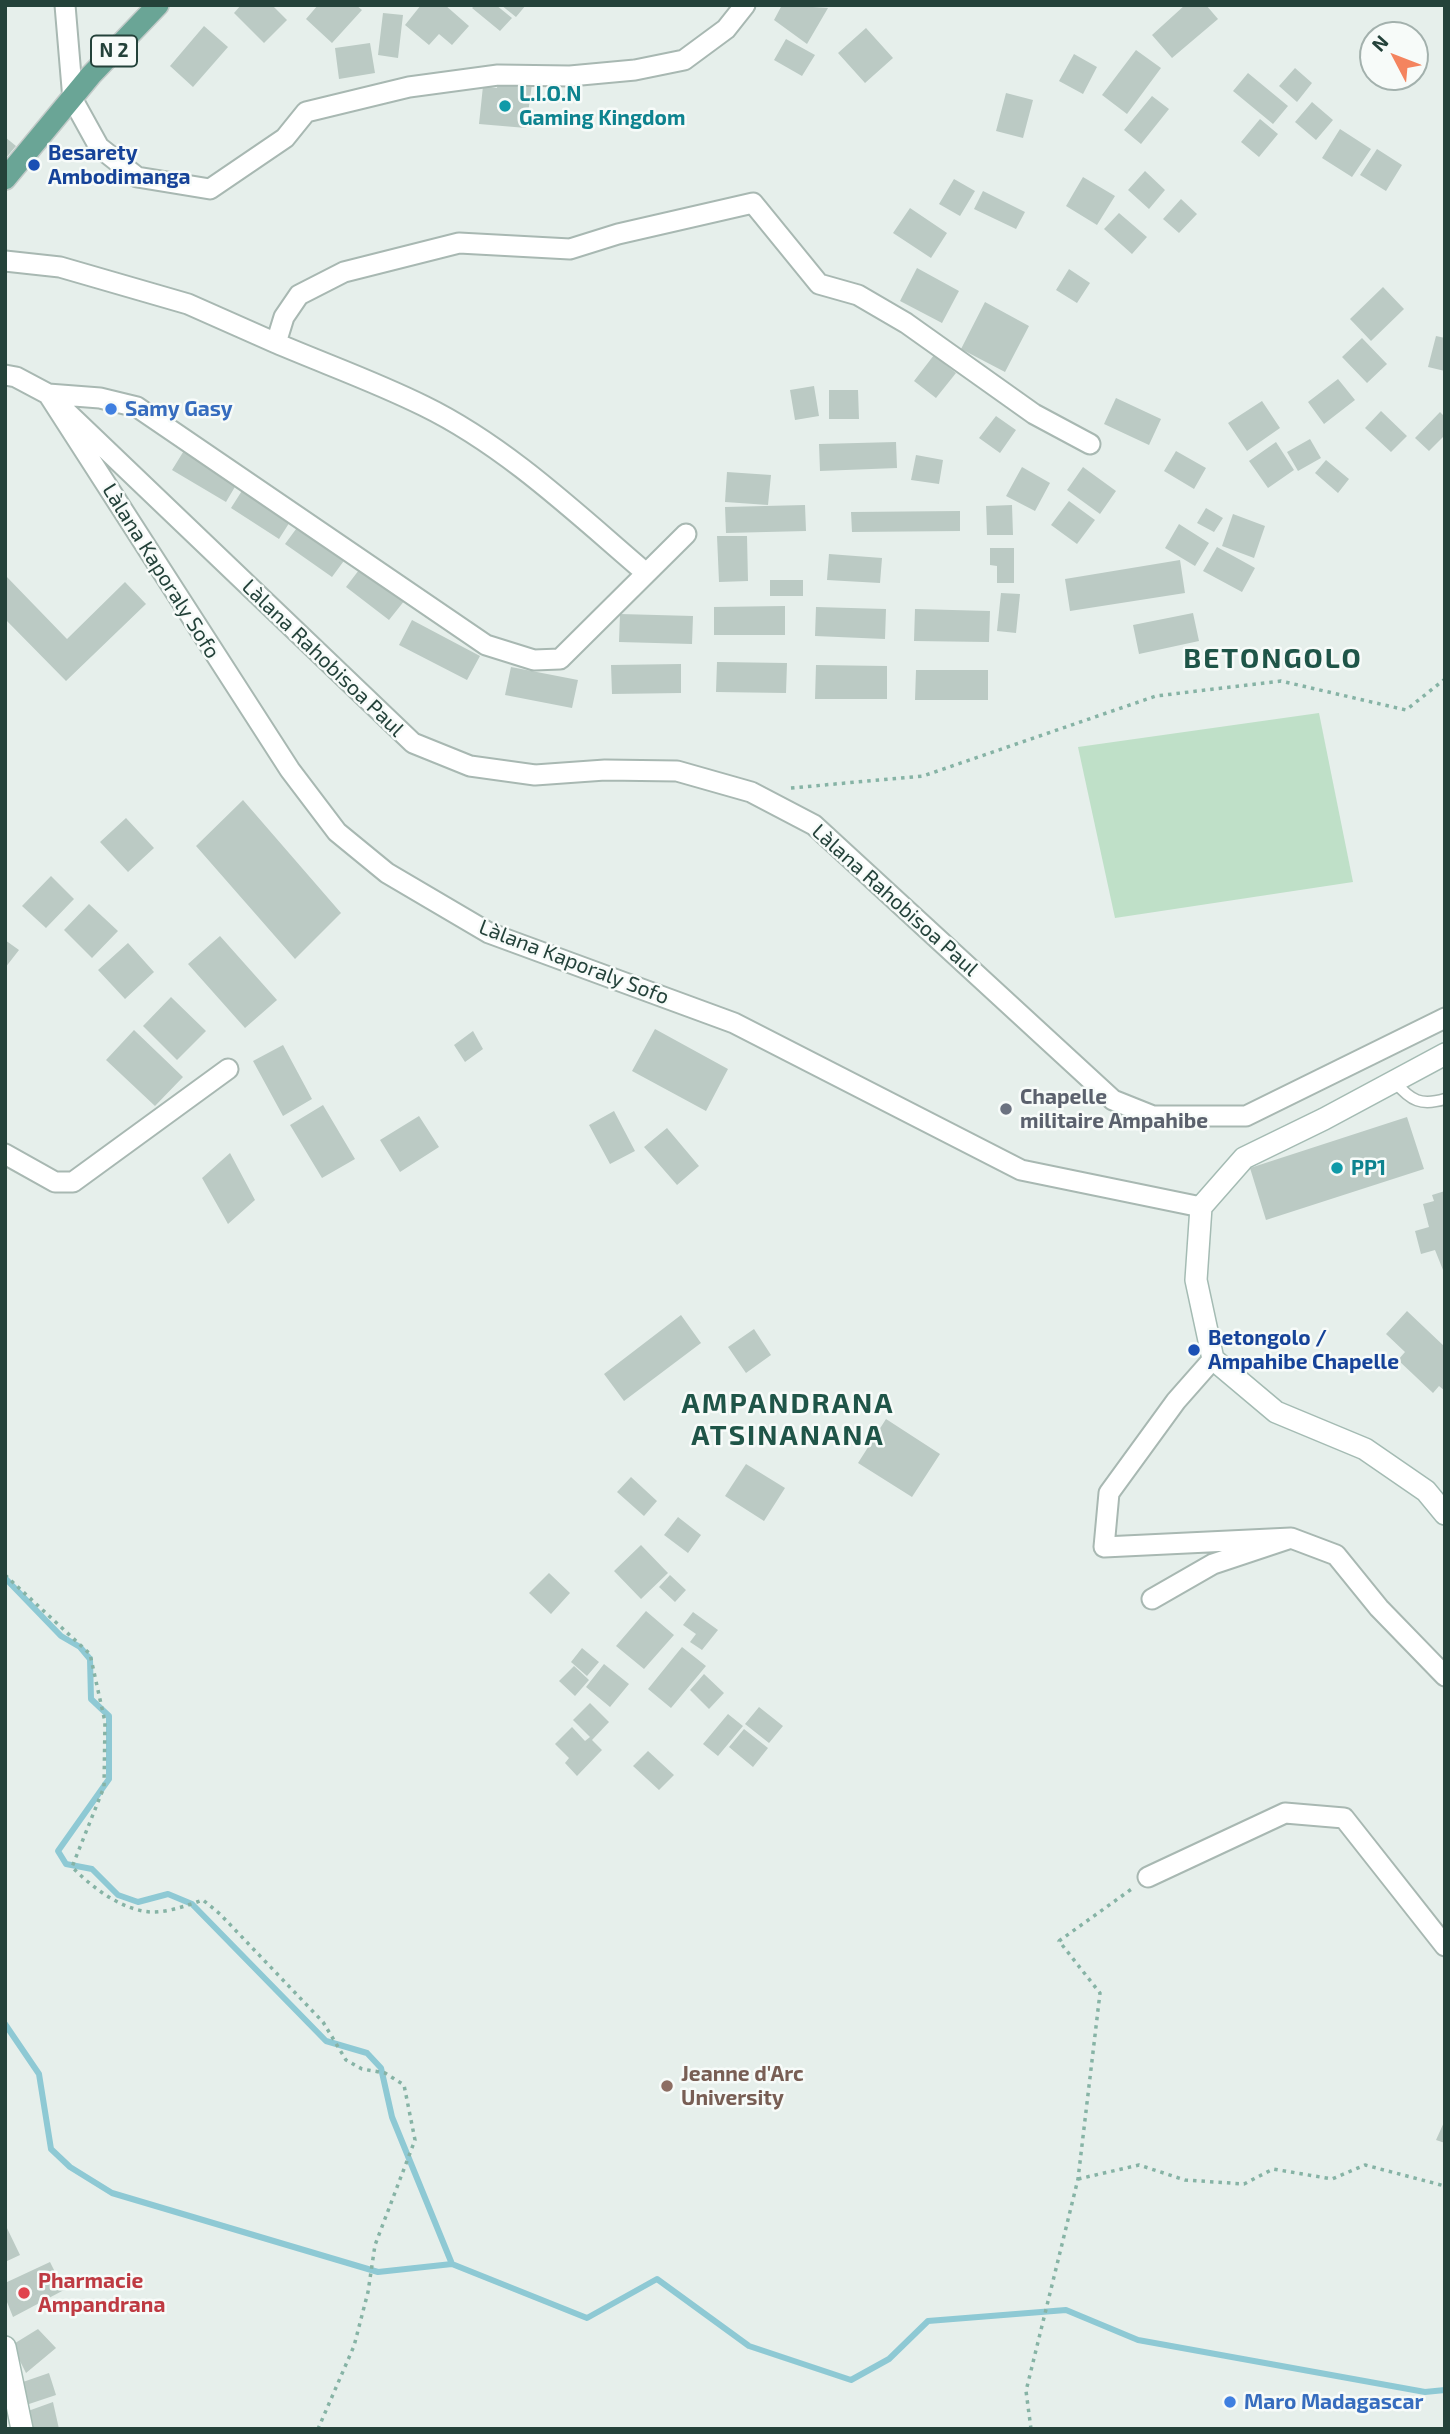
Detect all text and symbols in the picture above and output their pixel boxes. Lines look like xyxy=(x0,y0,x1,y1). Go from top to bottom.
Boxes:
north arrow xyxy=(1359,21,1429,91)
text: N xyxy=(1366,30,1393,56)
road number: N 2 xyxy=(91,36,137,66)
place label: L.I.O.N Gaming Kingdom xyxy=(519,81,685,131)
marker: L.I.O.N Gaming Kingdom xyxy=(497,98,513,114)
place label: Besarety Ambodimanga xyxy=(48,140,191,190)
marker: Besarety Ambodimanga xyxy=(26,157,42,173)
place label: Samy Gasy xyxy=(125,396,233,422)
marker: Samy Gasy xyxy=(103,401,119,417)
street label: Làlana Kaporaly Sofo xyxy=(97,479,225,663)
street label: Làlana Rahobisoa Paul xyxy=(237,574,409,742)
district label: BETONGOLO xyxy=(1184,642,1362,676)
street label: Làlana Rahobisoa Paul xyxy=(807,819,983,981)
street label: Làlana Kaporaly Sofo xyxy=(475,914,673,1010)
place label: Chapelle militaire Ampahibe xyxy=(1020,1084,1208,1134)
marker: Chapelle militaire Ampahibe xyxy=(998,1101,1014,1117)
place label: PP1 xyxy=(1351,1155,1386,1181)
marker: PP1 xyxy=(1329,1160,1345,1176)
place label: Betongolo / Ampahibe Chapelle xyxy=(1208,1325,1399,1375)
marker: Betongolo / Ampahibe Chapelle xyxy=(1186,1342,1202,1358)
district label: AMPANDRANA ATSINANANA xyxy=(683,1387,893,1453)
place label: Jeanne d'Arc University xyxy=(681,2061,804,2111)
marker: Jeanne d'Arc University xyxy=(659,2078,675,2094)
place label: Pharmacie Ampandrana xyxy=(38,2268,165,2318)
marker: Pharmacie Ampandrana xyxy=(16,2285,32,2301)
place label: Maro Madagascar xyxy=(1244,2389,1423,2415)
marker: Maro Madagascar xyxy=(1222,2394,1238,2410)

